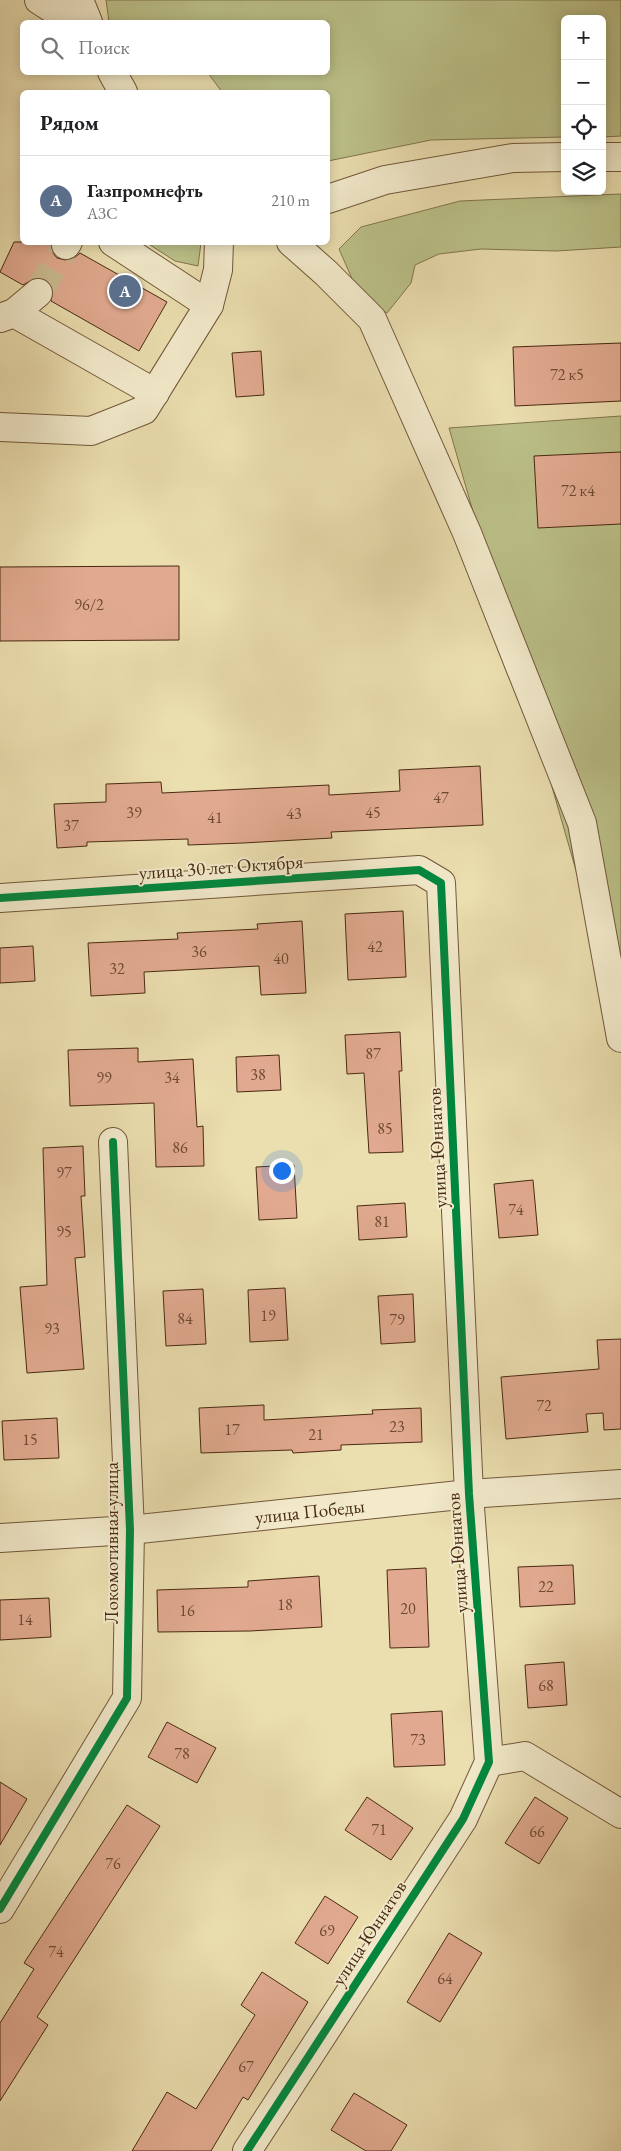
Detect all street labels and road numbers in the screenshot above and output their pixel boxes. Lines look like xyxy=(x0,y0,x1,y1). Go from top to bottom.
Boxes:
street label: улица 30 лет Октября xyxy=(138,849,305,885)
street label: улица Юннатов xyxy=(421,1087,453,1209)
street label: Локомотивная улица xyxy=(99,1462,124,1624)
street label: улица Юннатов xyxy=(440,1492,474,1614)
street label: улица Победы xyxy=(254,1493,366,1529)
street label: улица Юннатов xyxy=(326,1876,412,1990)

